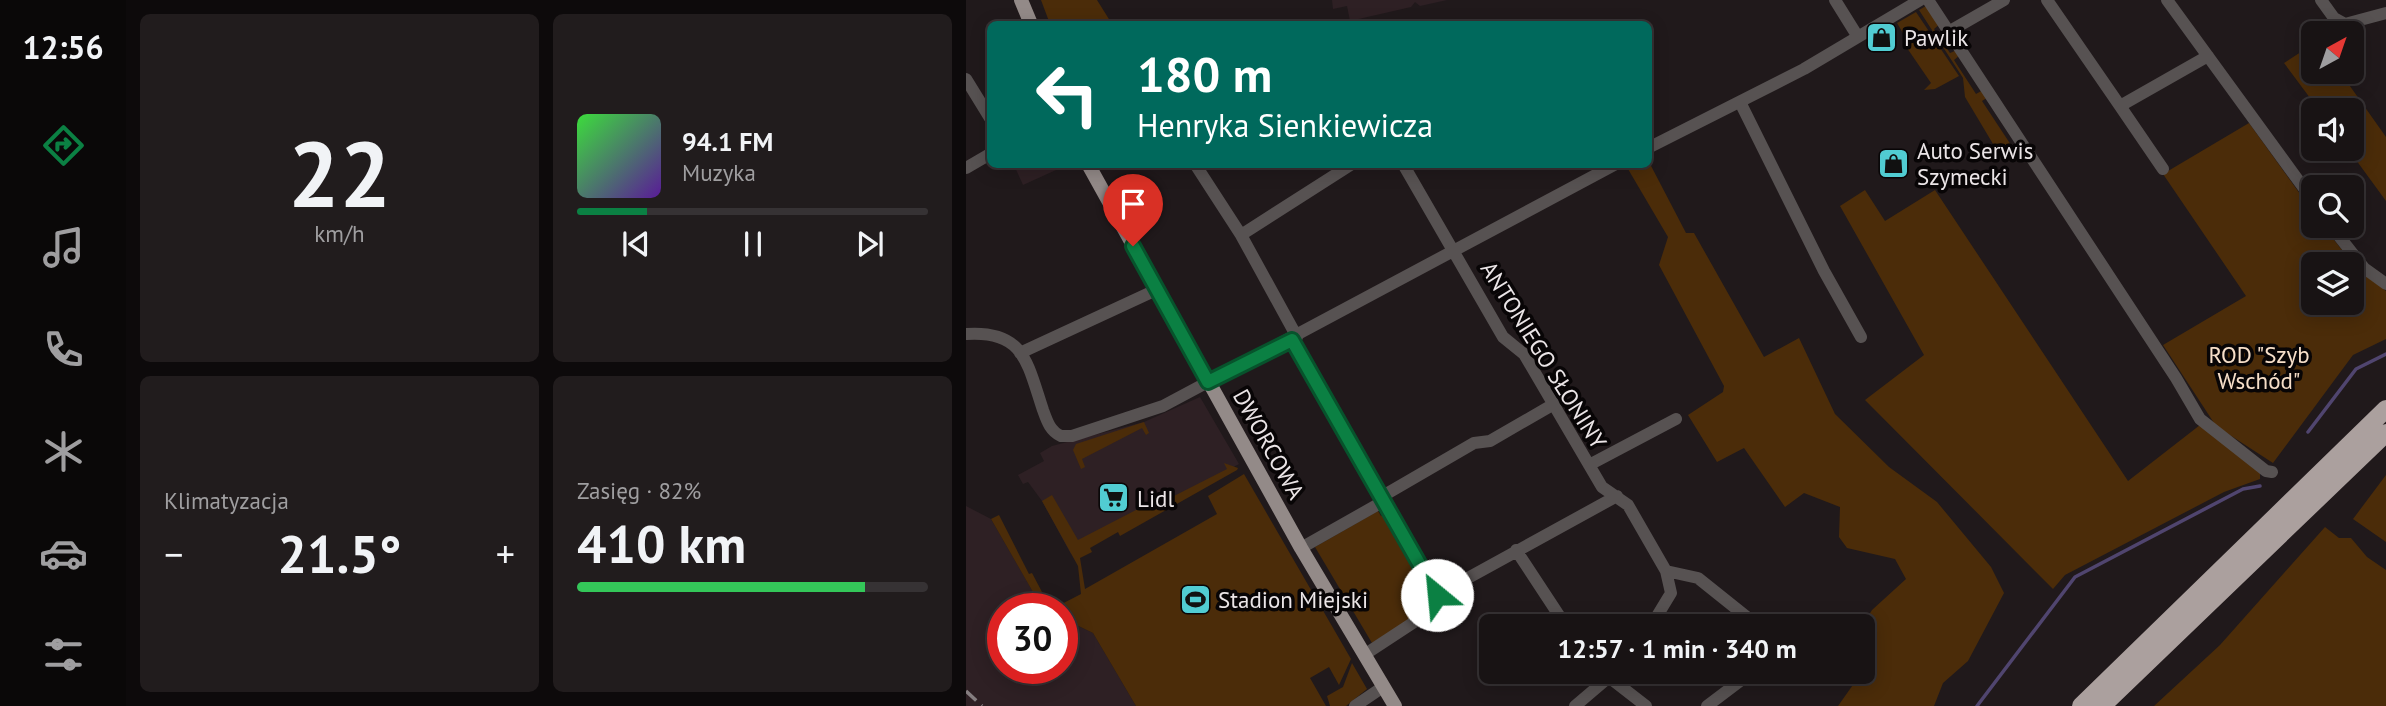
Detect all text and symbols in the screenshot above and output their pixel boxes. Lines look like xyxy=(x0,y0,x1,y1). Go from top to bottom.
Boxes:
shop icon: Pawlik xyxy=(1864,20,1898,54)
north arrow xyxy=(2301,21,2364,84)
map controls xyxy=(2301,21,2364,315)
place label: Pawlik xyxy=(1904,23,1968,52)
text: 12:56 xyxy=(22,26,104,68)
text: 180 m xyxy=(1137,42,1272,106)
icon: left xyxy=(1022,49,1113,140)
button: sound xyxy=(2301,98,2364,161)
text: Henryka Sienkiewicza xyxy=(1137,104,1433,146)
text: 22 xyxy=(288,114,391,232)
icon: directions xyxy=(39,121,88,170)
text: 94.1 FM xyxy=(682,125,773,158)
place label: Auto Serwis Szymecki xyxy=(1917,136,2033,191)
shop icon: Auto Serwis Szymecki xyxy=(1877,146,1911,180)
text: Muzyka xyxy=(682,158,756,187)
pin xyxy=(1103,174,1163,246)
button: search xyxy=(2301,175,2364,238)
icon: arrive xyxy=(1114,185,1152,223)
text: km/h xyxy=(314,219,365,248)
icon: music xyxy=(39,223,88,272)
icon: previous xyxy=(617,225,655,263)
icon: pause xyxy=(734,225,772,263)
icon: next xyxy=(851,225,889,263)
button: layers xyxy=(2301,252,2364,315)
street label: ANTONIEGO SŁONINY xyxy=(1475,256,1614,454)
icon: phone xyxy=(39,325,88,374)
park label: ROD "Szyb Wschód" xyxy=(2208,340,2310,395)
street label: DWORCOWA xyxy=(1227,384,1311,505)
icon: climate xyxy=(39,427,88,476)
text: Zasięg · 82% xyxy=(577,476,701,505)
supermarket icon: Lidl xyxy=(1097,481,1131,515)
place label: Lidl xyxy=(1137,484,1174,513)
text: Klimatyzacja xyxy=(164,486,289,515)
text: 410 km xyxy=(577,510,746,577)
text: 21.5° xyxy=(278,520,401,587)
icon: car xyxy=(39,529,88,578)
text: − xyxy=(164,529,183,578)
text: + xyxy=(496,529,515,578)
position arrow xyxy=(1400,558,1474,632)
sports icon: Stadion Miejski xyxy=(1178,582,1212,616)
place label: Stadion Miejski xyxy=(1218,585,1368,614)
speed limit sign: 30 xyxy=(987,593,1078,684)
icon: filters xyxy=(39,630,88,679)
text: 12:57 · 1 min · 340 m xyxy=(1557,632,1797,665)

